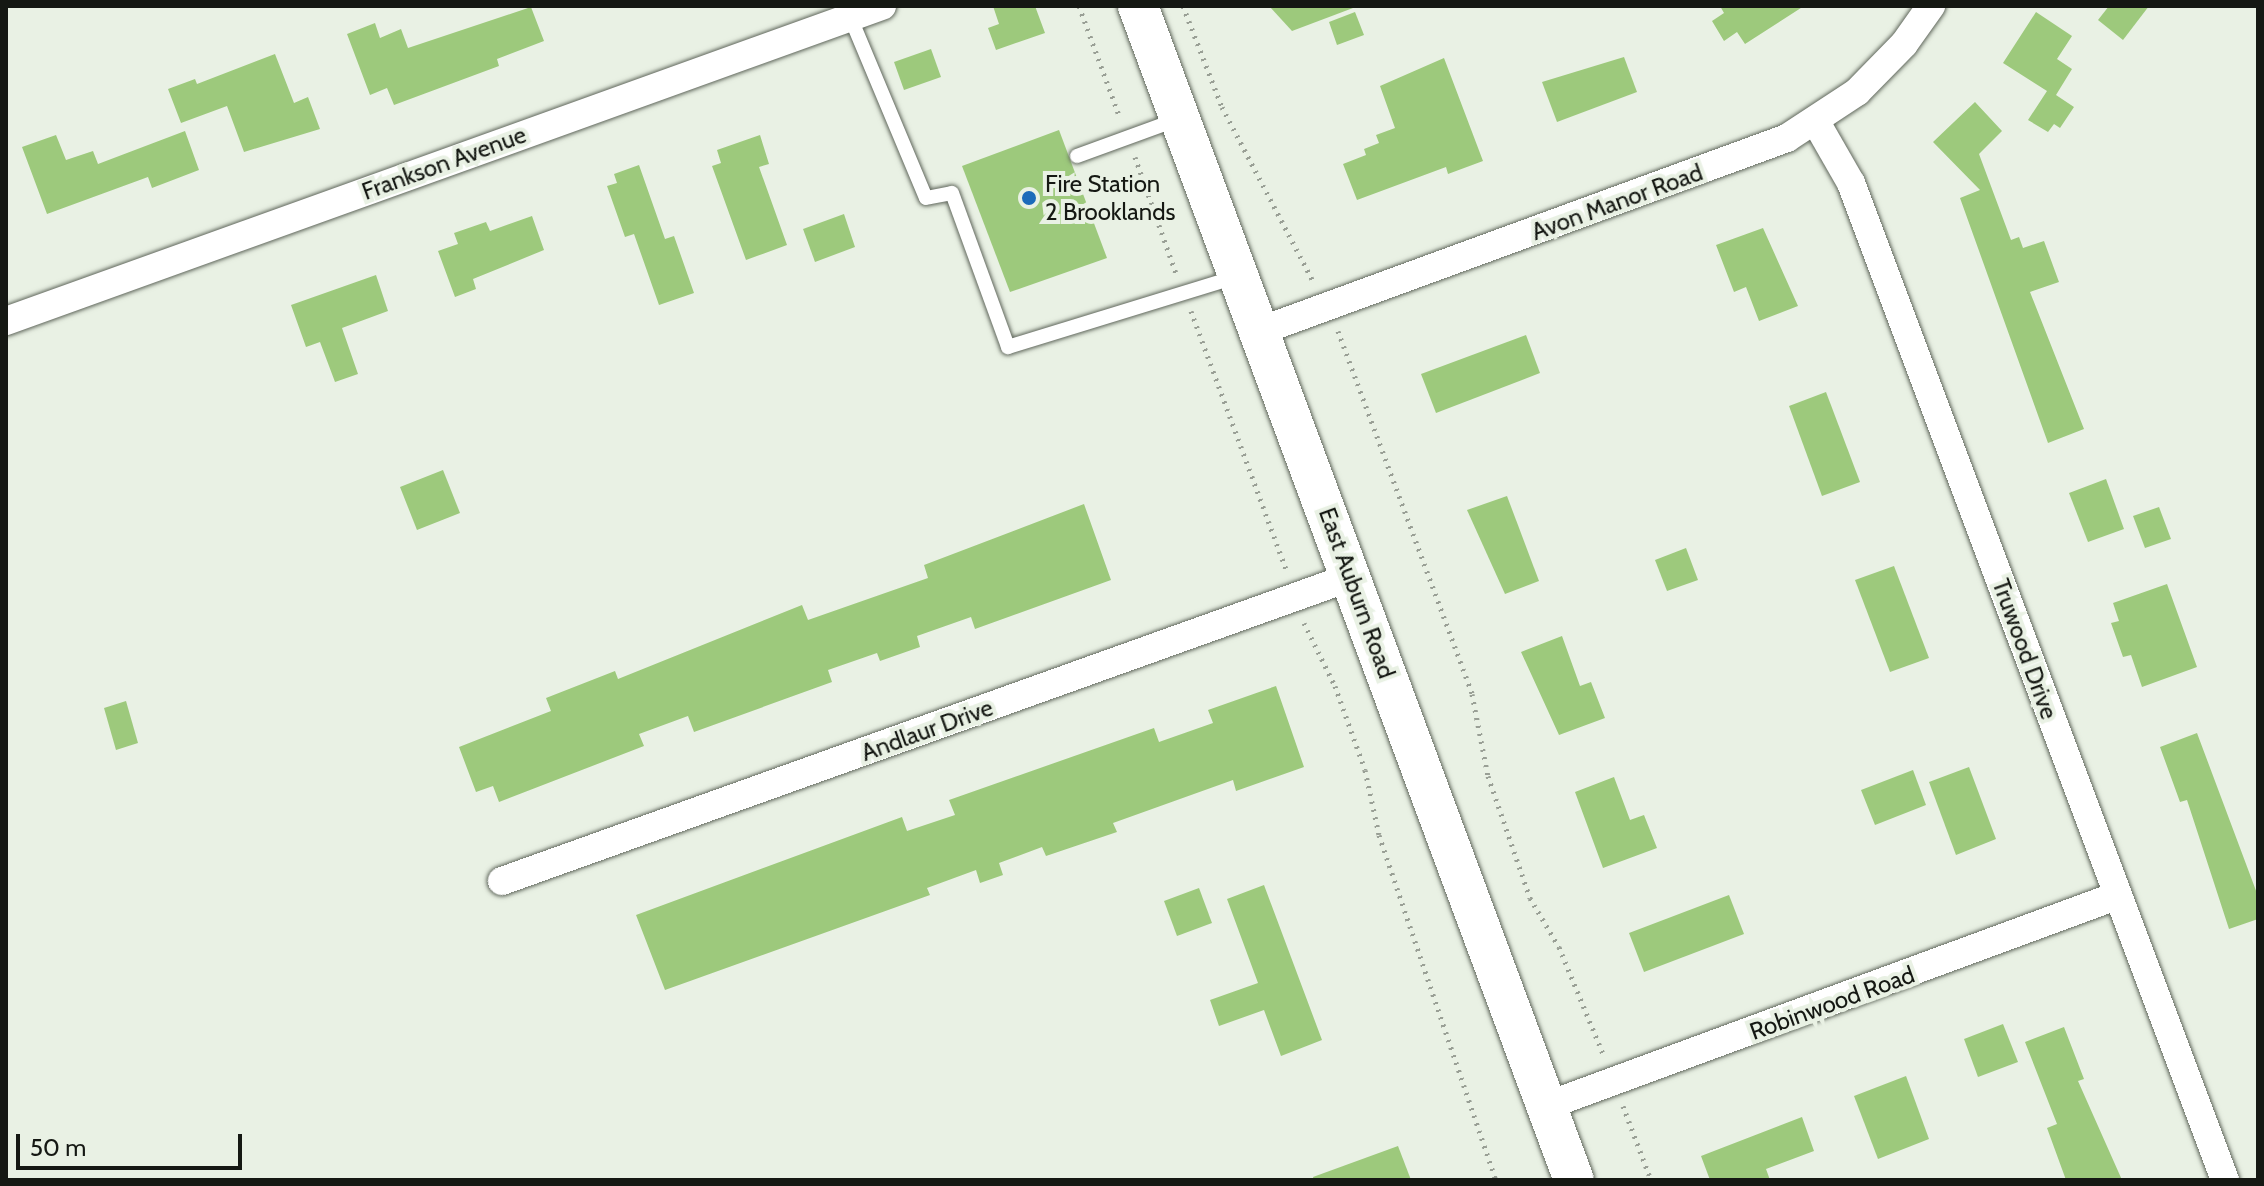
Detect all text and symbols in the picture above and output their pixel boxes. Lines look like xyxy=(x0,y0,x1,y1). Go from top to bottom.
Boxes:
street label: Frankson Avenue xyxy=(358,120,530,206)
street label: Avon Manor Road xyxy=(1527,158,1707,246)
place label: Fire Station 2 Brooklands xyxy=(1045,170,1175,226)
marker: Fire Station 2 Brooklands xyxy=(1020,189,1038,207)
street label: East Auburn Road xyxy=(1313,504,1401,682)
street label: Truwood Drive xyxy=(1986,575,2064,723)
street label: Andlaur Drive xyxy=(857,693,997,767)
street label: Robinwood Road xyxy=(1746,960,1918,1046)
scale bar xyxy=(20,1118,246,1168)
text: 50 m xyxy=(30,1133,86,1162)

